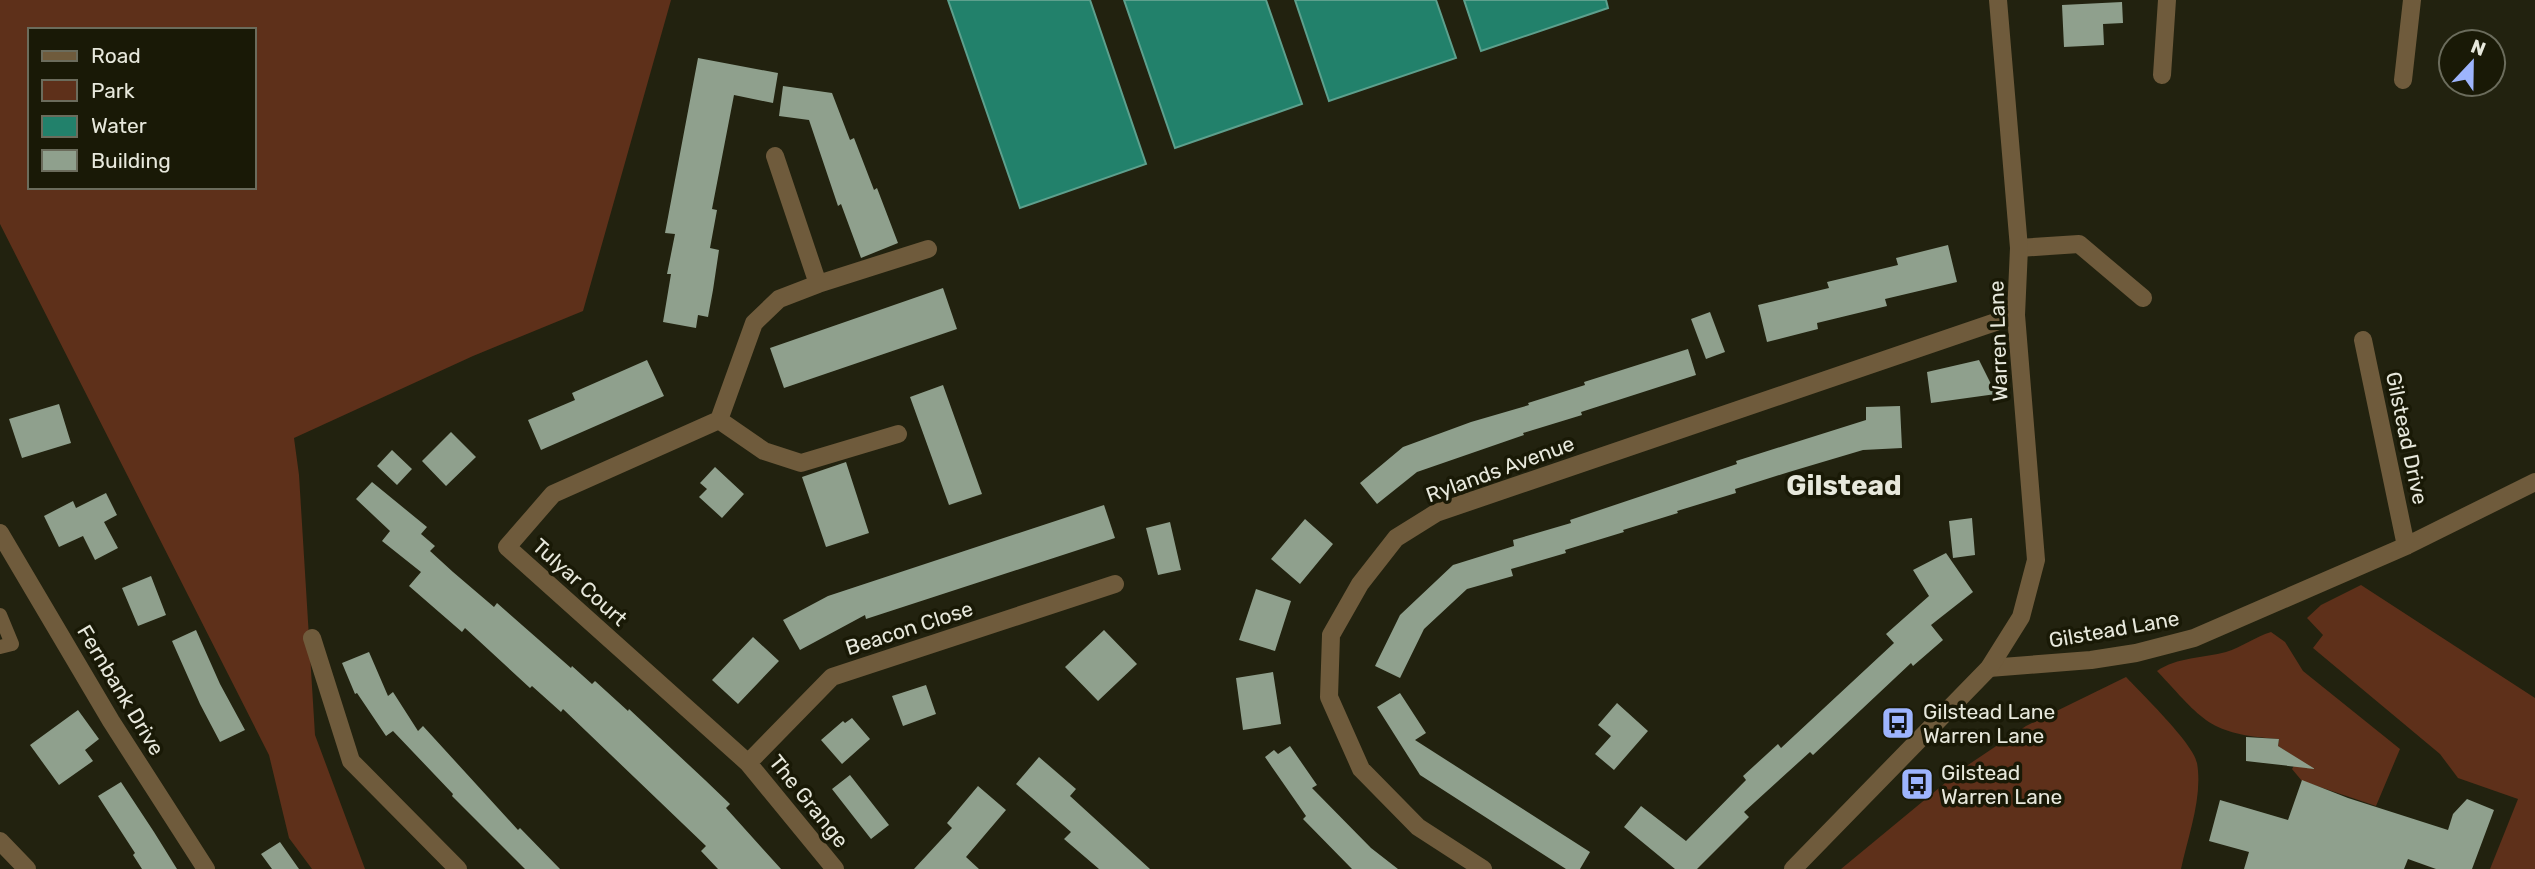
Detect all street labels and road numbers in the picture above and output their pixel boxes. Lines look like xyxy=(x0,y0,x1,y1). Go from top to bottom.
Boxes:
street label: Warren Lane xyxy=(1983,280,2013,402)
street label: Gilstead Drive xyxy=(2381,369,2433,507)
street label: Rylands Avenue xyxy=(1422,431,1578,507)
street label: Tulyar Court xyxy=(528,533,632,631)
street label: Beacon Close xyxy=(842,596,976,660)
street label: Gilstead Lane xyxy=(2047,605,2181,653)
street label: Fernbank Drive xyxy=(72,620,170,760)
street label: The Grange xyxy=(764,750,854,852)

